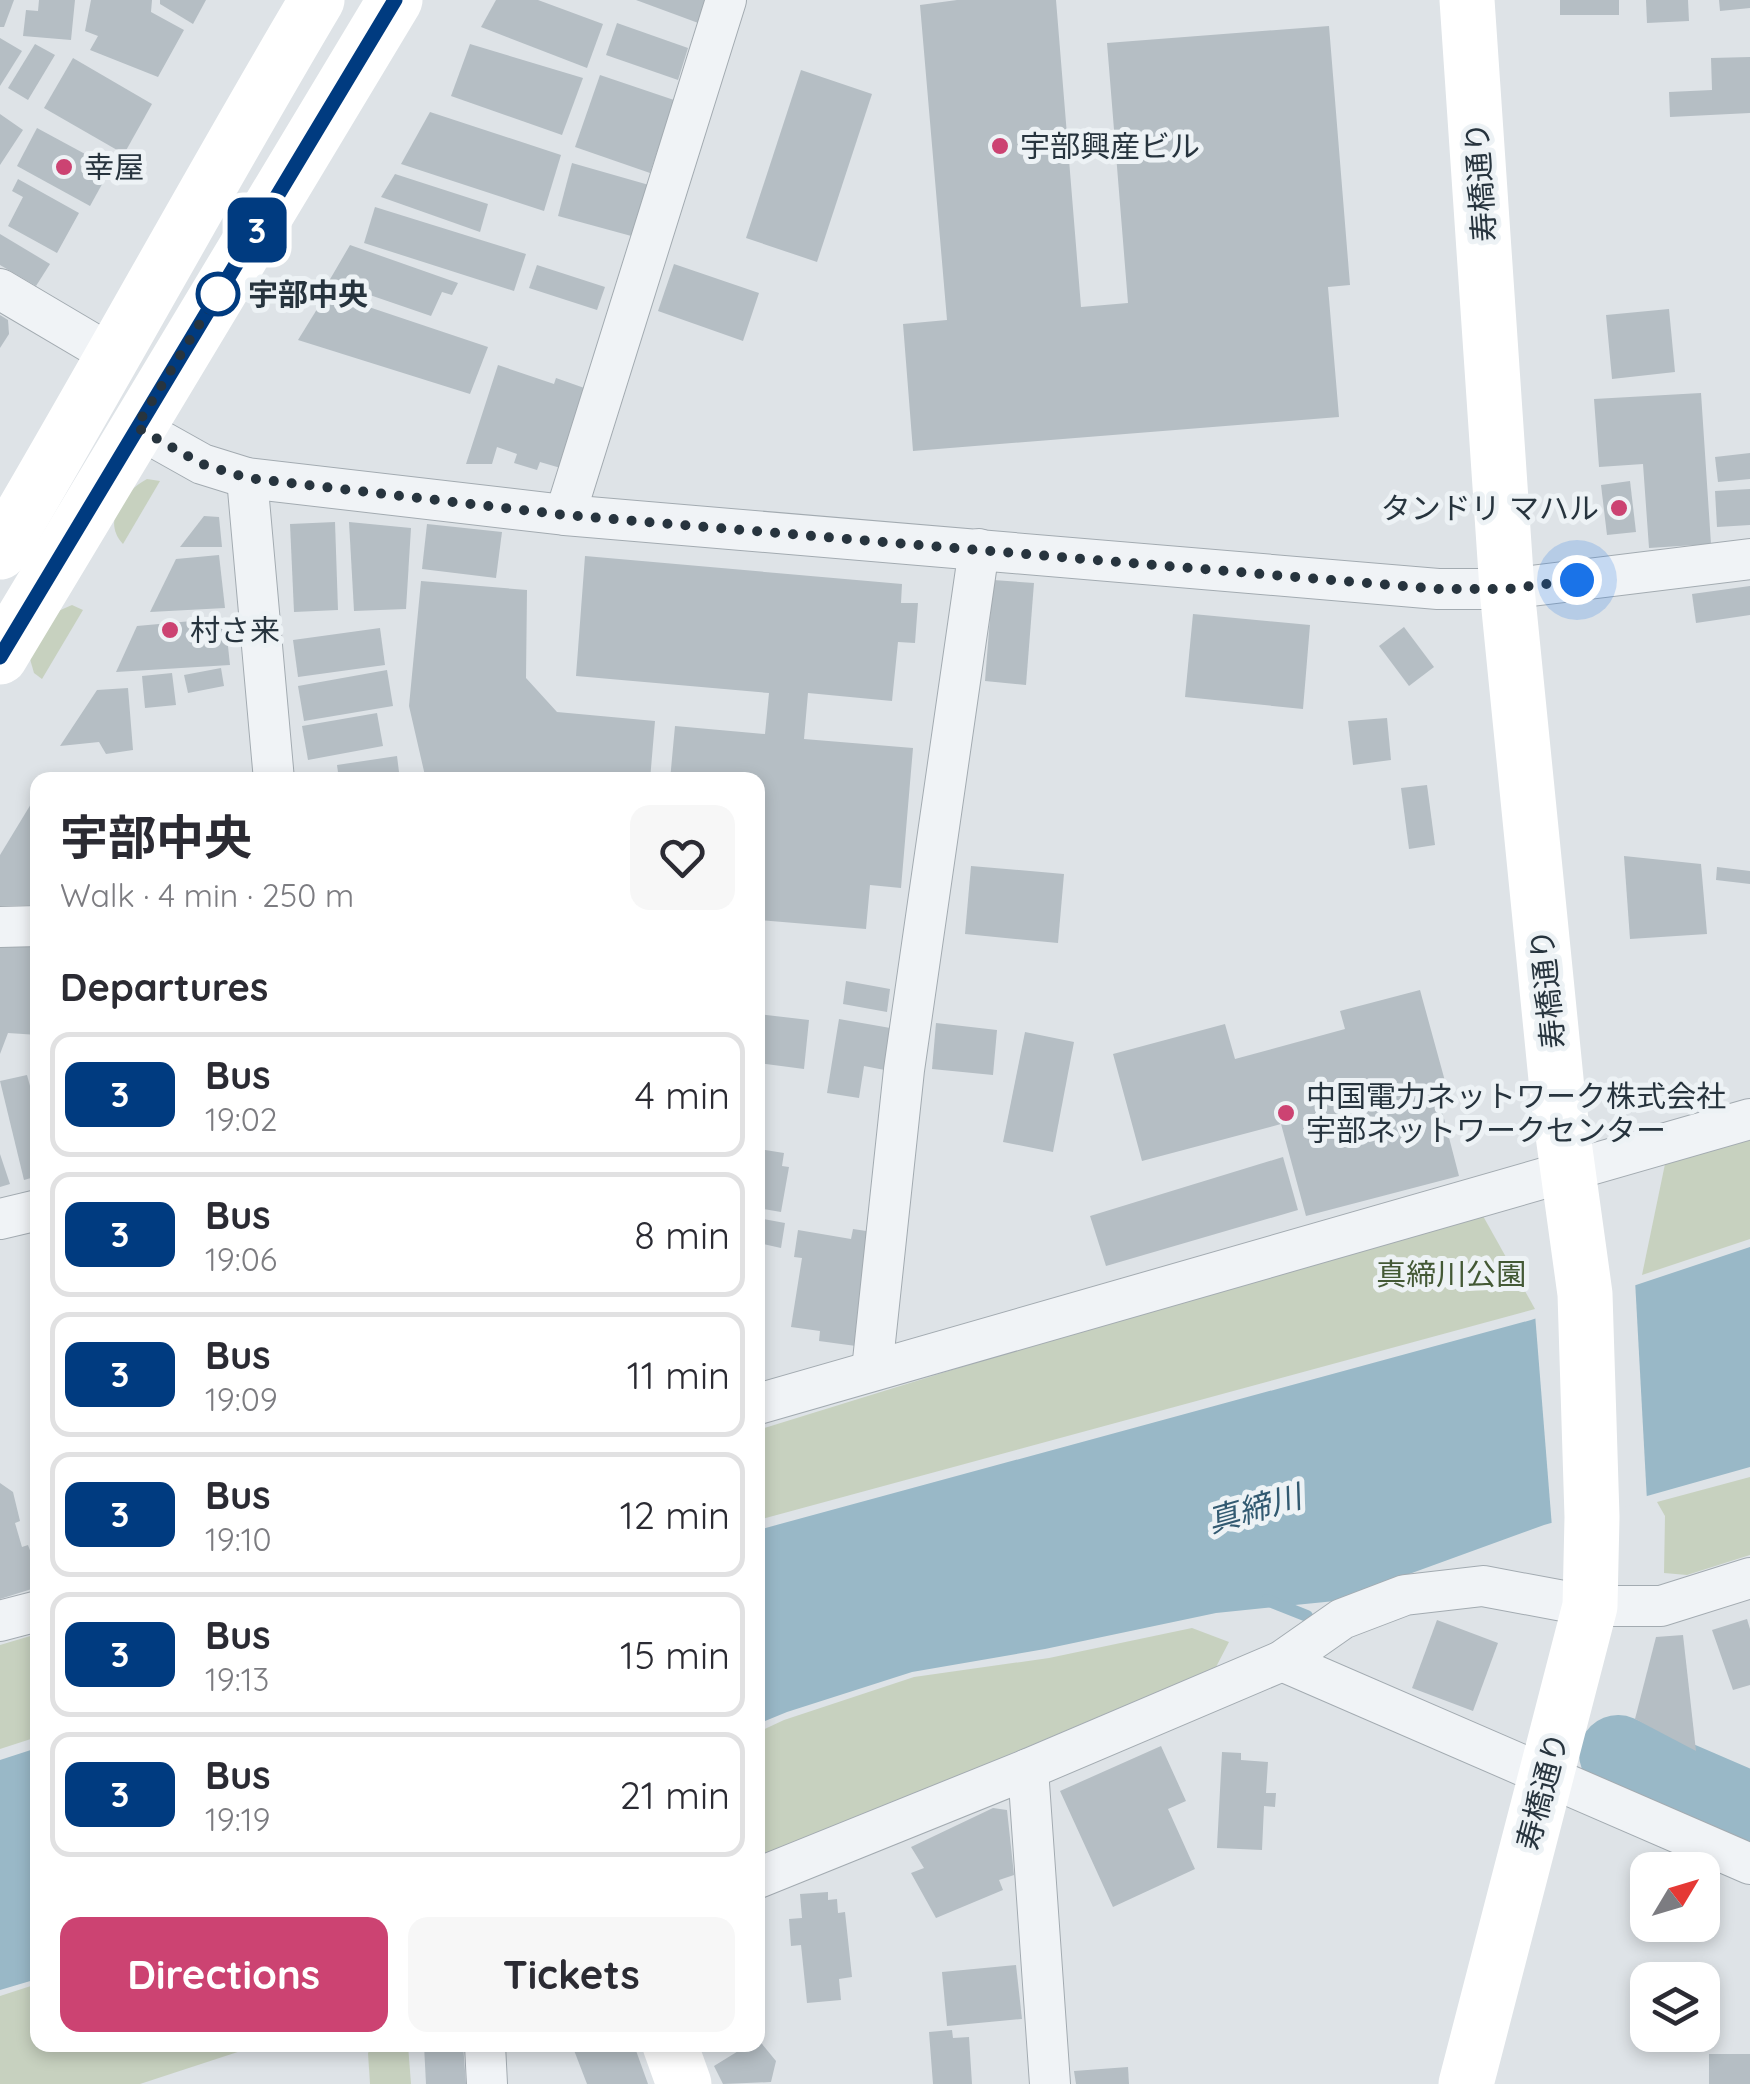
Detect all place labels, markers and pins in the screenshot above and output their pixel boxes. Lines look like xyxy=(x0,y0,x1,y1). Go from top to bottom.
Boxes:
place label: 宇部興産ビル xyxy=(1020,127,1200,165)
marker: 宇部興産ビル xyxy=(989,135,1011,157)
place label: 幸屋 xyxy=(84,148,144,186)
marker: 幸屋 xyxy=(53,156,75,178)
marker: 宇部中央 xyxy=(197,273,239,315)
place label: 宇部中央 xyxy=(248,275,368,313)
place label: タンドリ マハル xyxy=(1381,489,1599,527)
marker: タンドリ マハル xyxy=(1608,497,1630,519)
place label: 村さ来 xyxy=(190,611,280,649)
marker: 村さ来 xyxy=(159,619,181,641)
place label: 中国電力ネットワーク株式会社 宇部ネットワークセンター xyxy=(1306,1077,1726,1149)
marker: 中国電力ネットワーク株式会社 宇部ネットワークセンター xyxy=(1275,1102,1297,1124)

